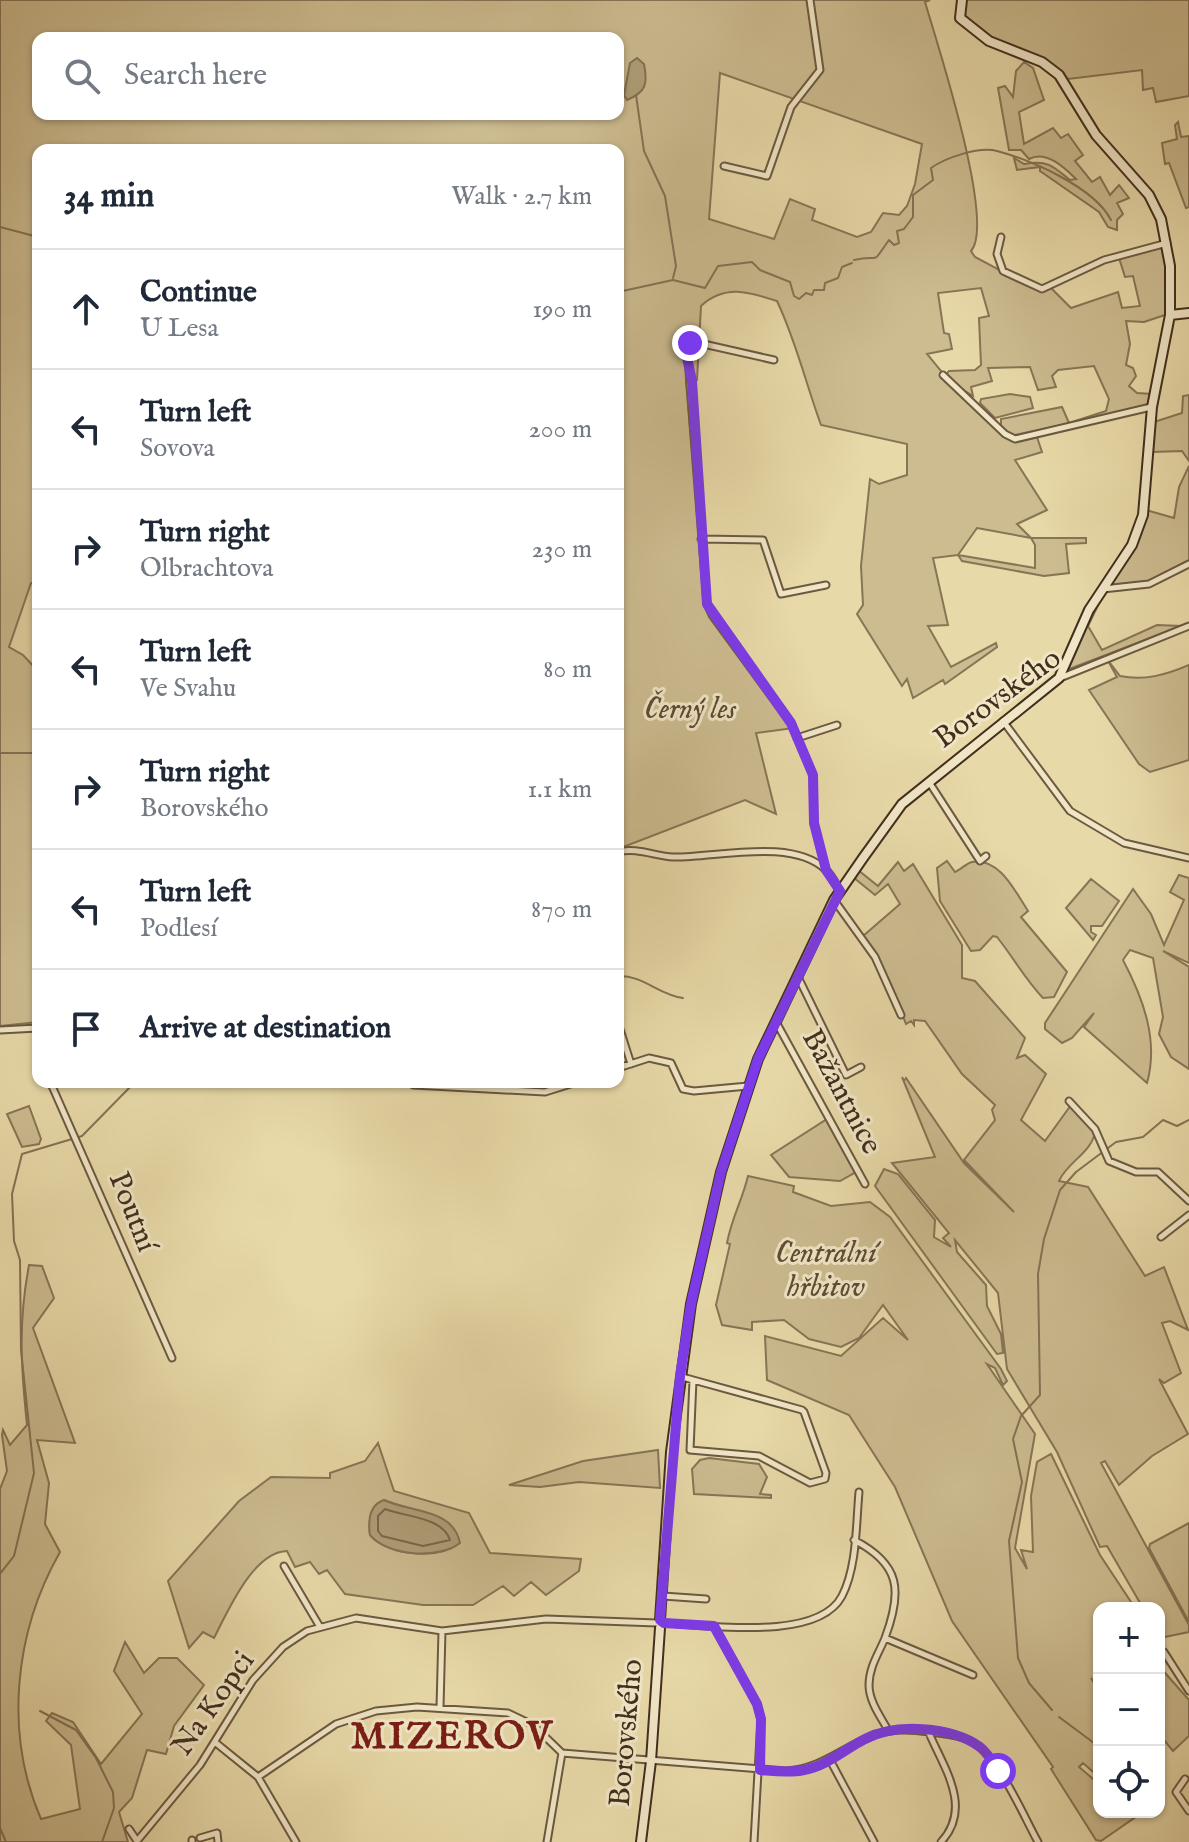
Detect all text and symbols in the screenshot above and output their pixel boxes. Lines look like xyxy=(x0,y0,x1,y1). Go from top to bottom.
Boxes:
search box xyxy=(32,32,624,120)
icon: search xyxy=(60,54,104,98)
text: Search here xyxy=(124,57,267,95)
text: 34 min xyxy=(64,175,154,218)
text: Walk · 2.7 km xyxy=(451,180,592,213)
text: Continue xyxy=(140,274,257,312)
icon: ahead xyxy=(64,287,108,331)
text: 190 m xyxy=(532,293,592,326)
text: U Lesa xyxy=(140,312,219,345)
route end xyxy=(672,325,708,361)
text: Turn left xyxy=(140,394,251,432)
icon: left xyxy=(64,407,108,451)
text: 200 m xyxy=(528,413,592,446)
text: Sovova xyxy=(140,432,215,465)
text: Turn right xyxy=(140,514,270,552)
icon: right xyxy=(64,527,108,571)
text: 230 m xyxy=(532,533,592,566)
text: Olbrachtova xyxy=(140,552,273,585)
text: Turn left xyxy=(140,634,251,672)
street label: Borovského xyxy=(927,640,1069,758)
icon: left xyxy=(64,647,108,691)
text: 80 m xyxy=(543,653,592,686)
text: Ve Svahu xyxy=(140,672,236,705)
park label: Černý les xyxy=(644,689,737,729)
text: Turn right xyxy=(140,754,270,792)
icon: right xyxy=(64,767,108,811)
text: 1.1 km xyxy=(527,773,592,806)
text: Borovského xyxy=(140,792,269,825)
text: Turn left xyxy=(140,874,251,912)
icon: left xyxy=(64,887,108,931)
text: 870 m xyxy=(531,893,592,926)
text: Podlesí xyxy=(140,912,217,945)
icon: arrive xyxy=(64,1007,108,1051)
text: Arrive at destination xyxy=(140,1010,391,1048)
street label: Bažantnice xyxy=(792,1023,890,1161)
street label: Poutní xyxy=(99,1167,166,1259)
park label: Centrální hřbitov xyxy=(775,1235,881,1307)
map controls xyxy=(1093,1602,1165,1818)
button: + xyxy=(1093,1602,1165,1674)
street label: Na Kopci xyxy=(164,1644,264,1764)
street label: Borovského xyxy=(602,1657,652,1809)
button: − xyxy=(1093,1674,1165,1746)
district label: MIZEROV xyxy=(350,1714,554,1762)
button: locate xyxy=(1093,1746,1165,1818)
route start xyxy=(980,1753,1016,1789)

